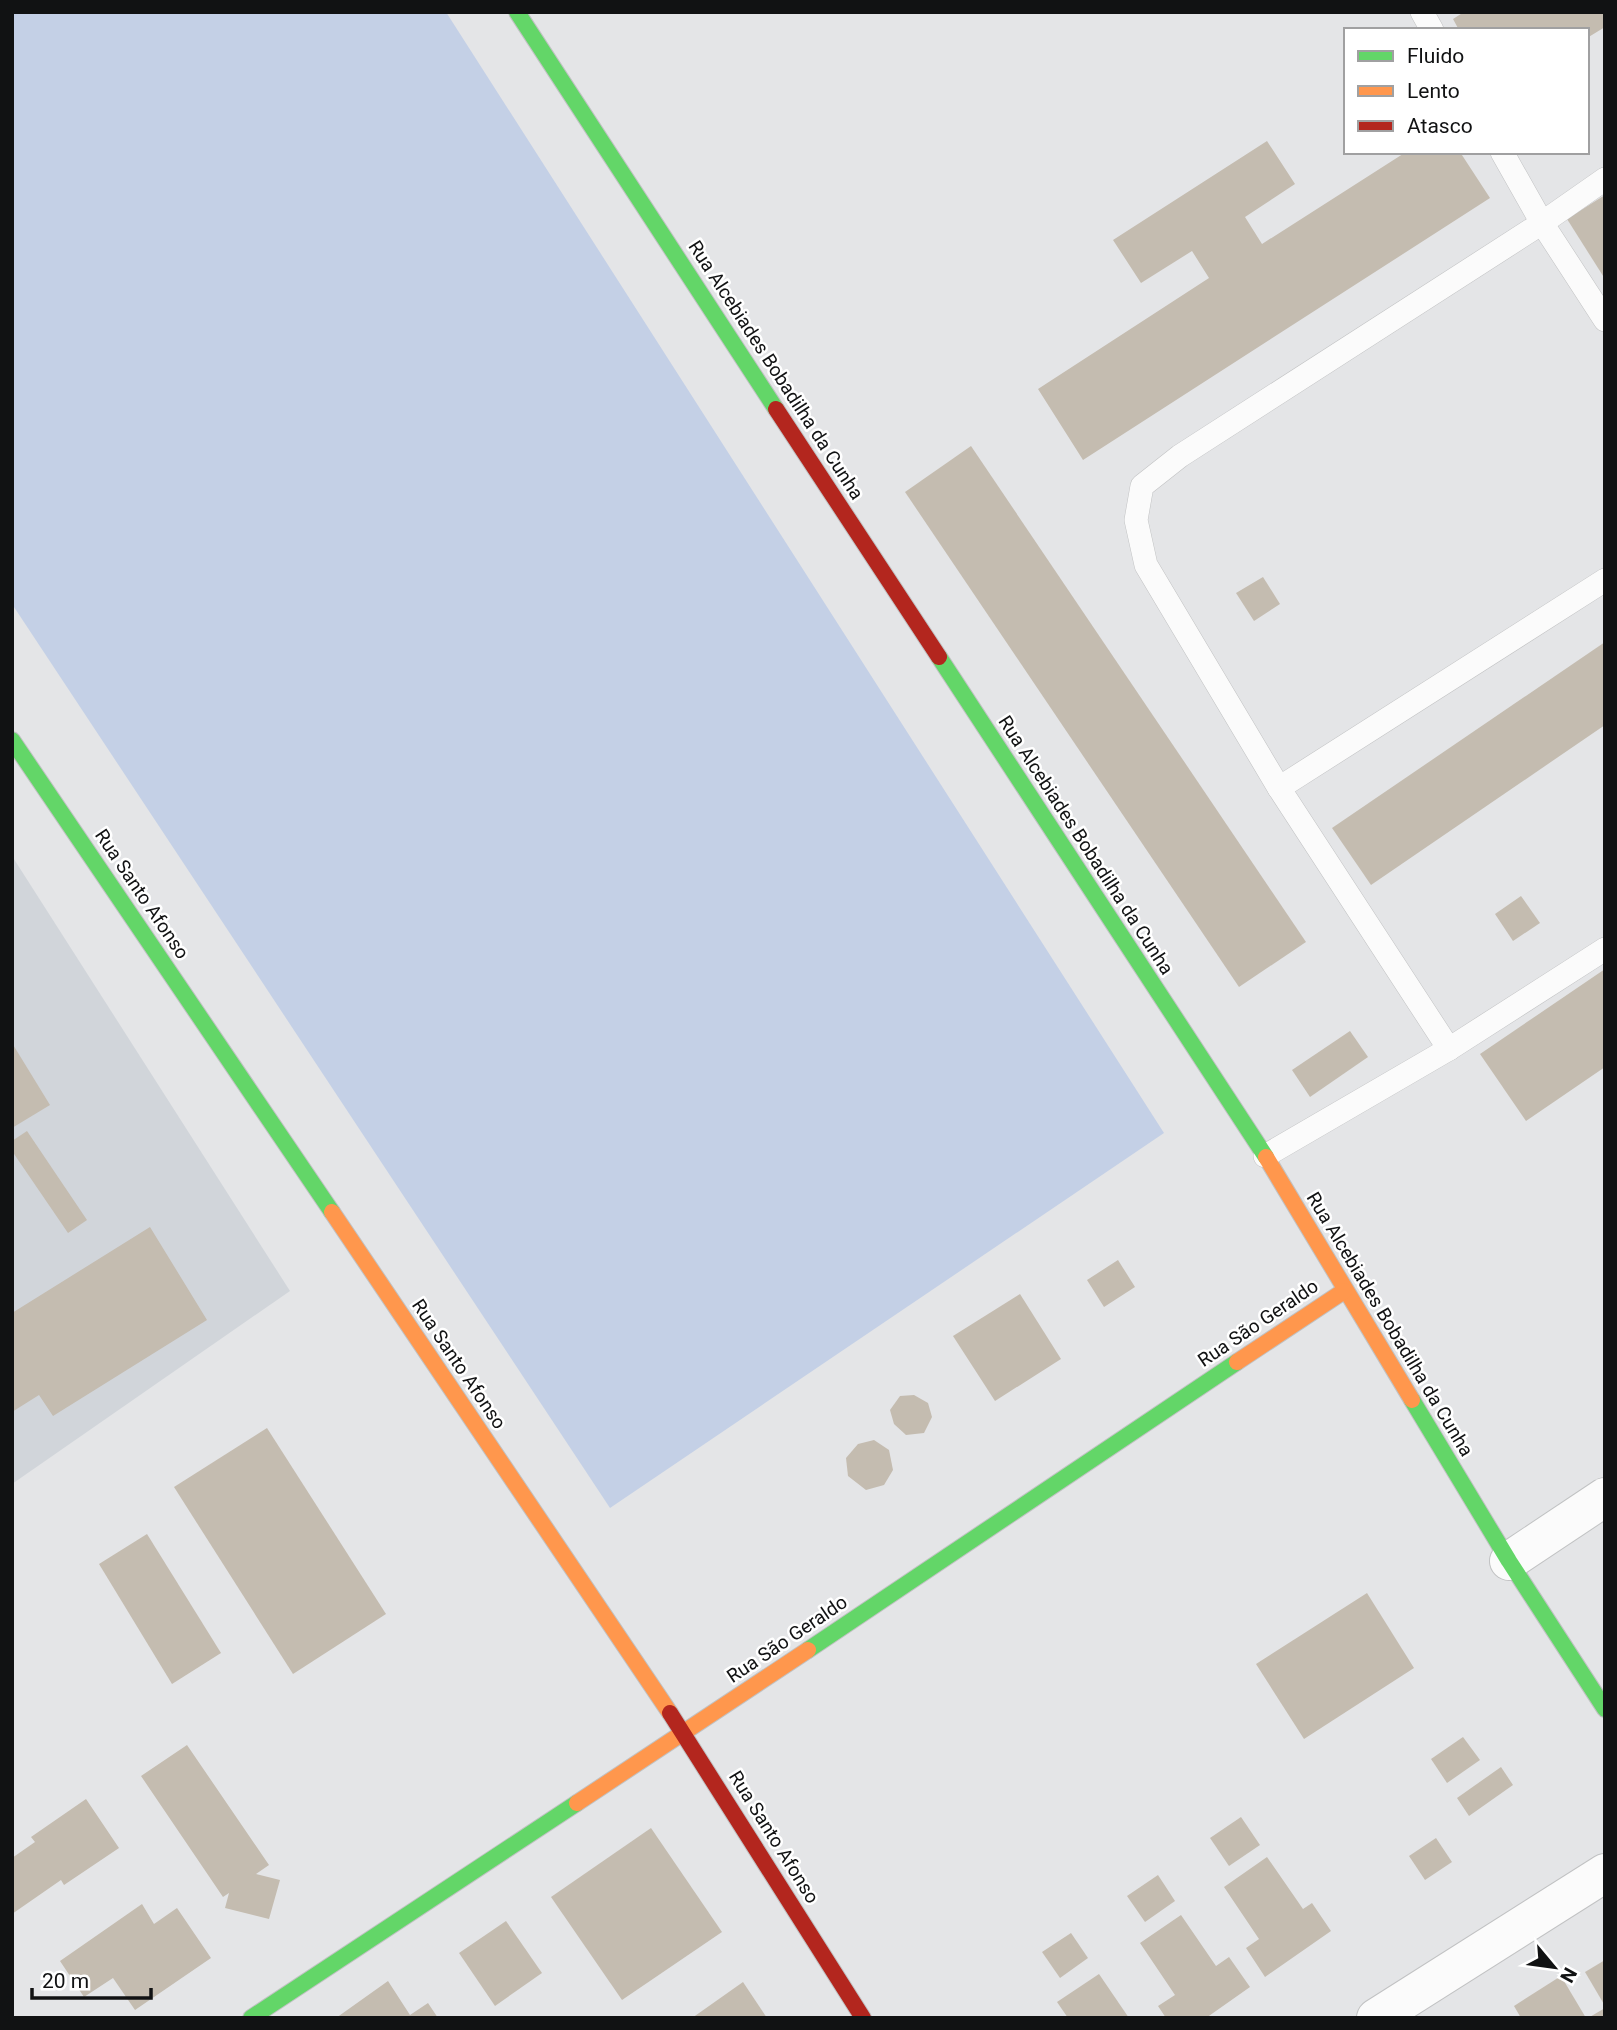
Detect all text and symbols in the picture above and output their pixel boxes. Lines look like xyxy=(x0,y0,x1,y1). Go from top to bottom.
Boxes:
legend xyxy=(1344,28,1589,154)
text: Fluido xyxy=(1407,44,1464,68)
text: Lento xyxy=(1407,79,1460,103)
text: Atasco xyxy=(1407,114,1473,138)
street label: Rua Alcebiades Bobadilha da Cunha xyxy=(684,236,868,504)
street label: Rua Alcebiades Bobadilha da Cunha xyxy=(994,711,1178,979)
street label: Rua Santo Afonso xyxy=(90,825,194,963)
street label: Rua Alcebiades Bobadilha da Cunha xyxy=(1302,1188,1478,1460)
street label: Rua São Geraldo xyxy=(1194,1274,1322,1372)
street label: Rua Santo Afonso xyxy=(407,1295,511,1433)
street label: Rua São Geraldo xyxy=(723,1590,851,1688)
street label: Rua Santo Afonso xyxy=(724,1767,824,1907)
north arrow xyxy=(1519,1932,1589,2002)
scale bar xyxy=(32,1956,150,2000)
text: N xyxy=(1555,1964,1582,1986)
text: 20 m xyxy=(42,1969,89,1993)

